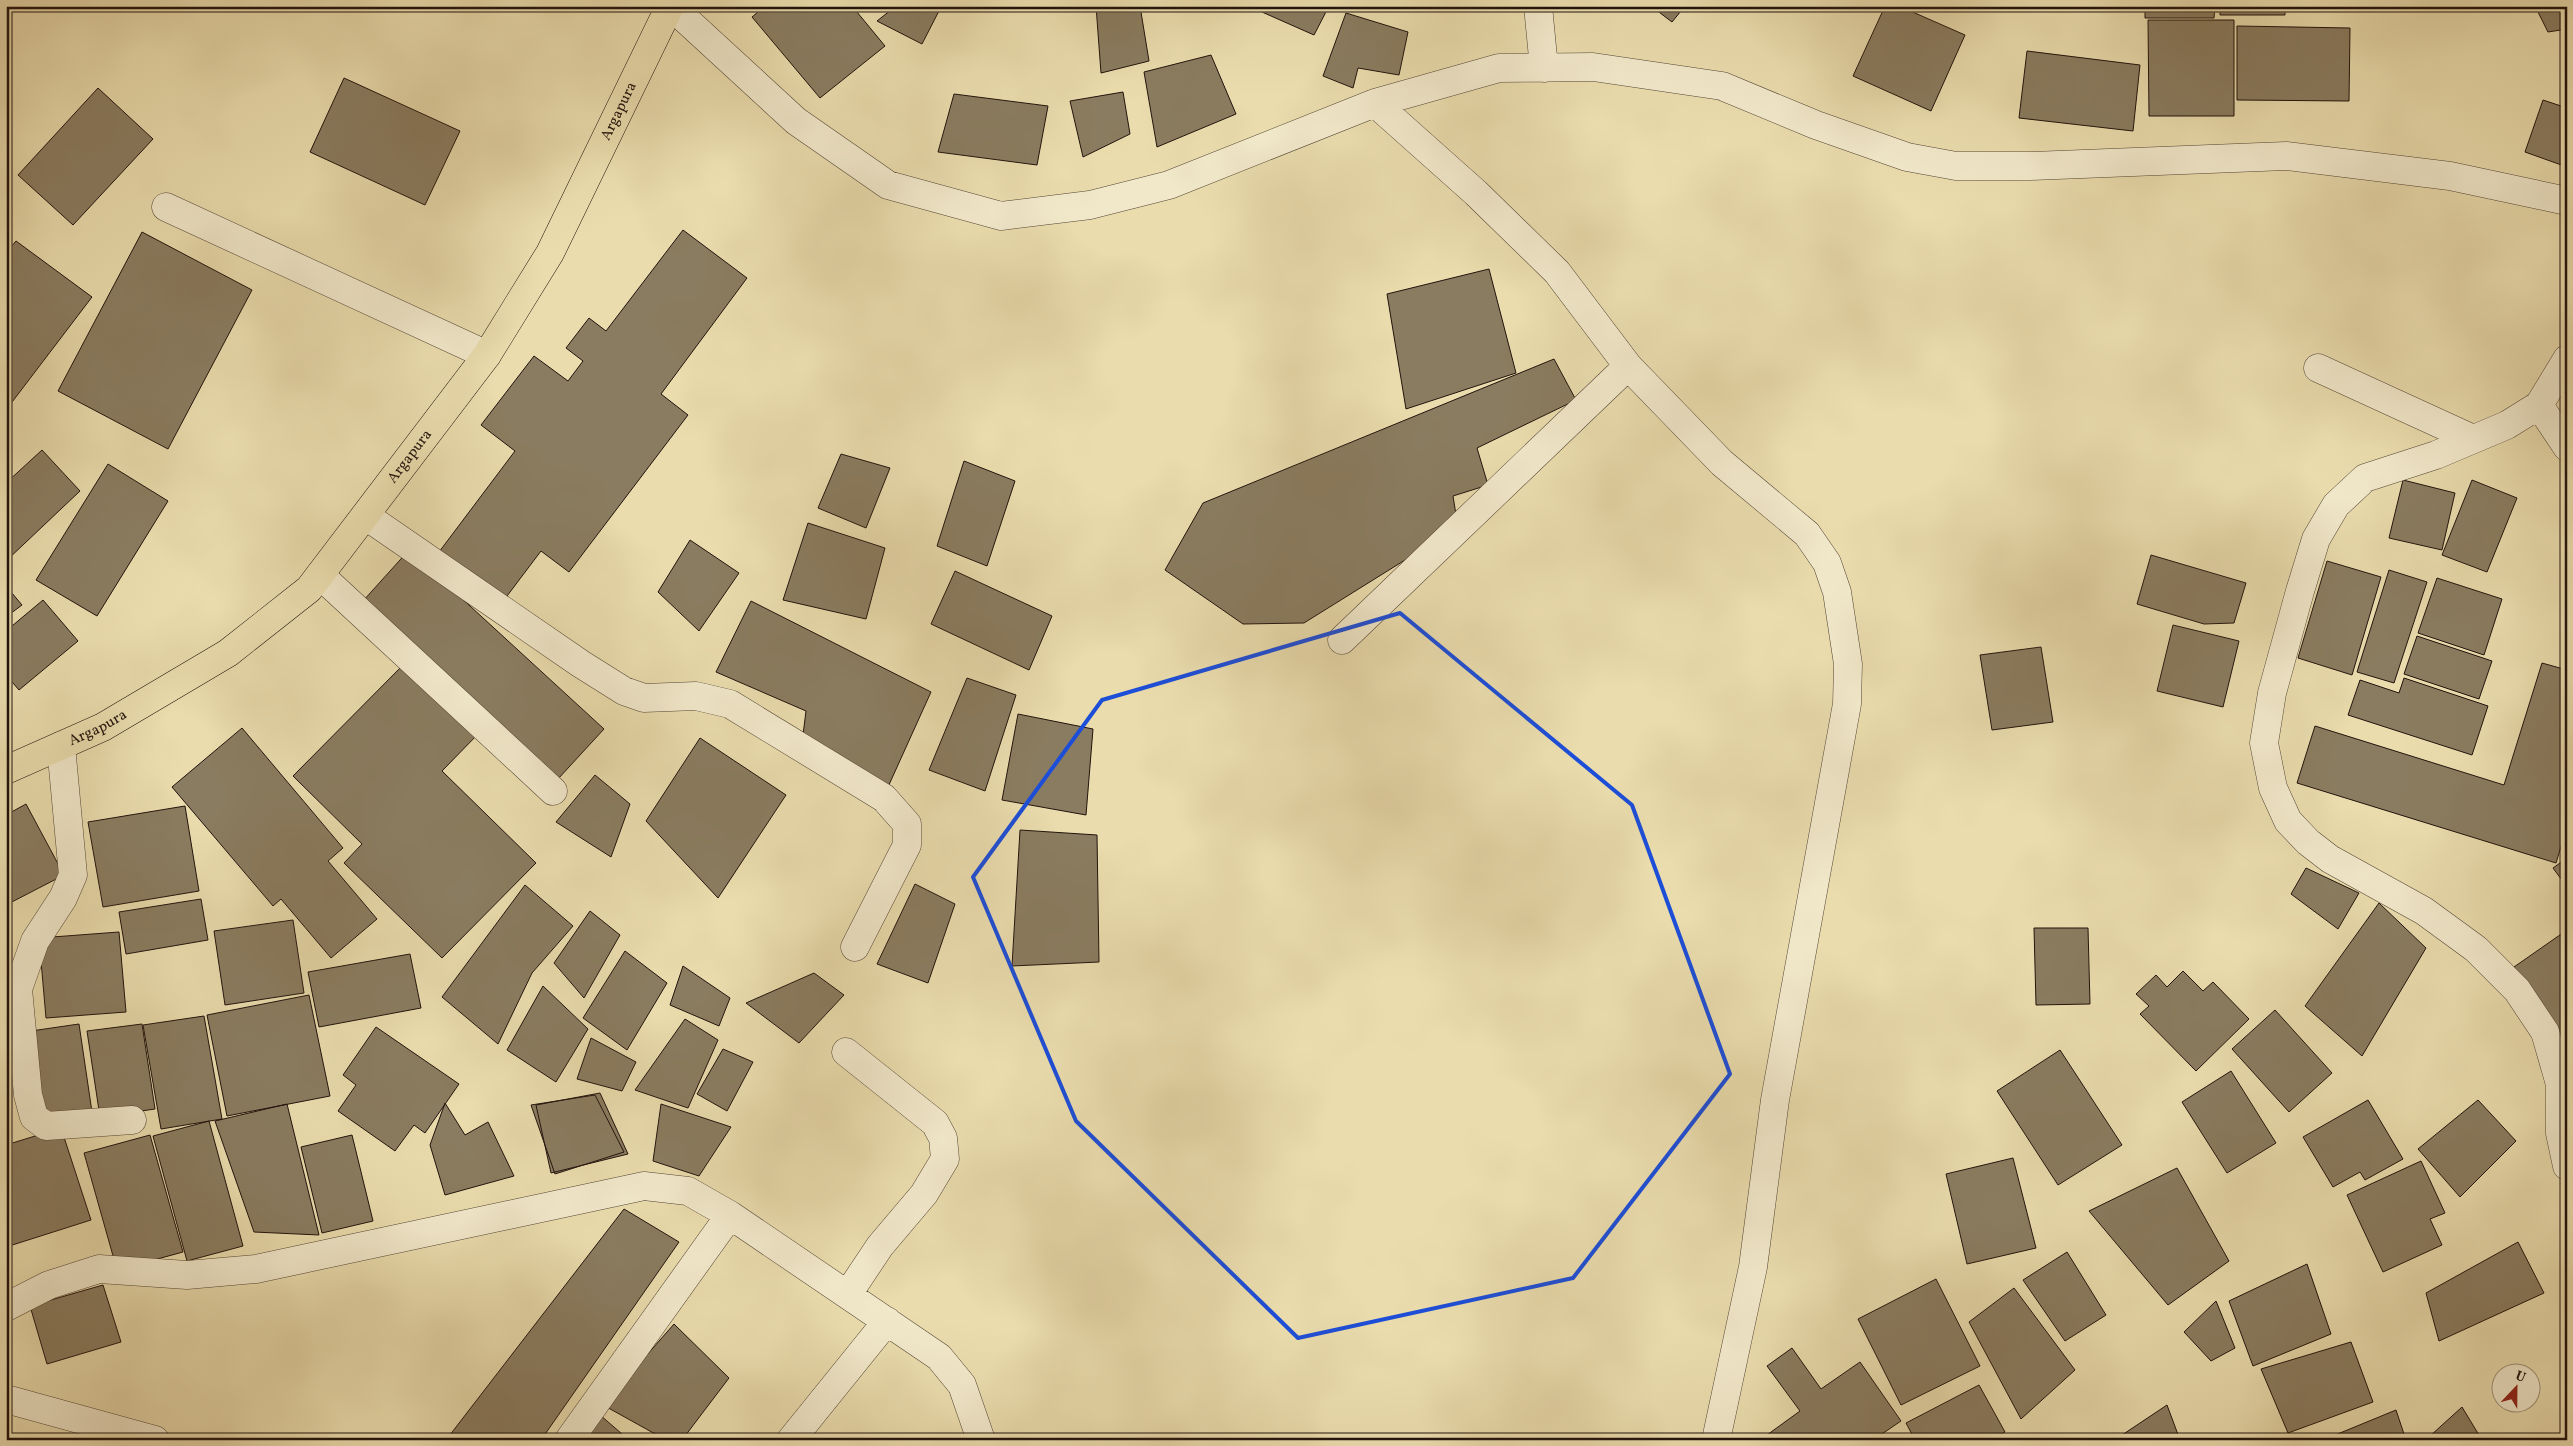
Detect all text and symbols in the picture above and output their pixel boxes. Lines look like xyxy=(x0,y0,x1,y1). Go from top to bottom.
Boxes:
street label: Argapura xyxy=(596,78,642,144)
street label: Argapura xyxy=(382,425,437,488)
street label: Argapura xyxy=(65,705,131,751)
north arrow xyxy=(2490,1364,2540,1414)
text: U xyxy=(2512,1367,2529,1388)

